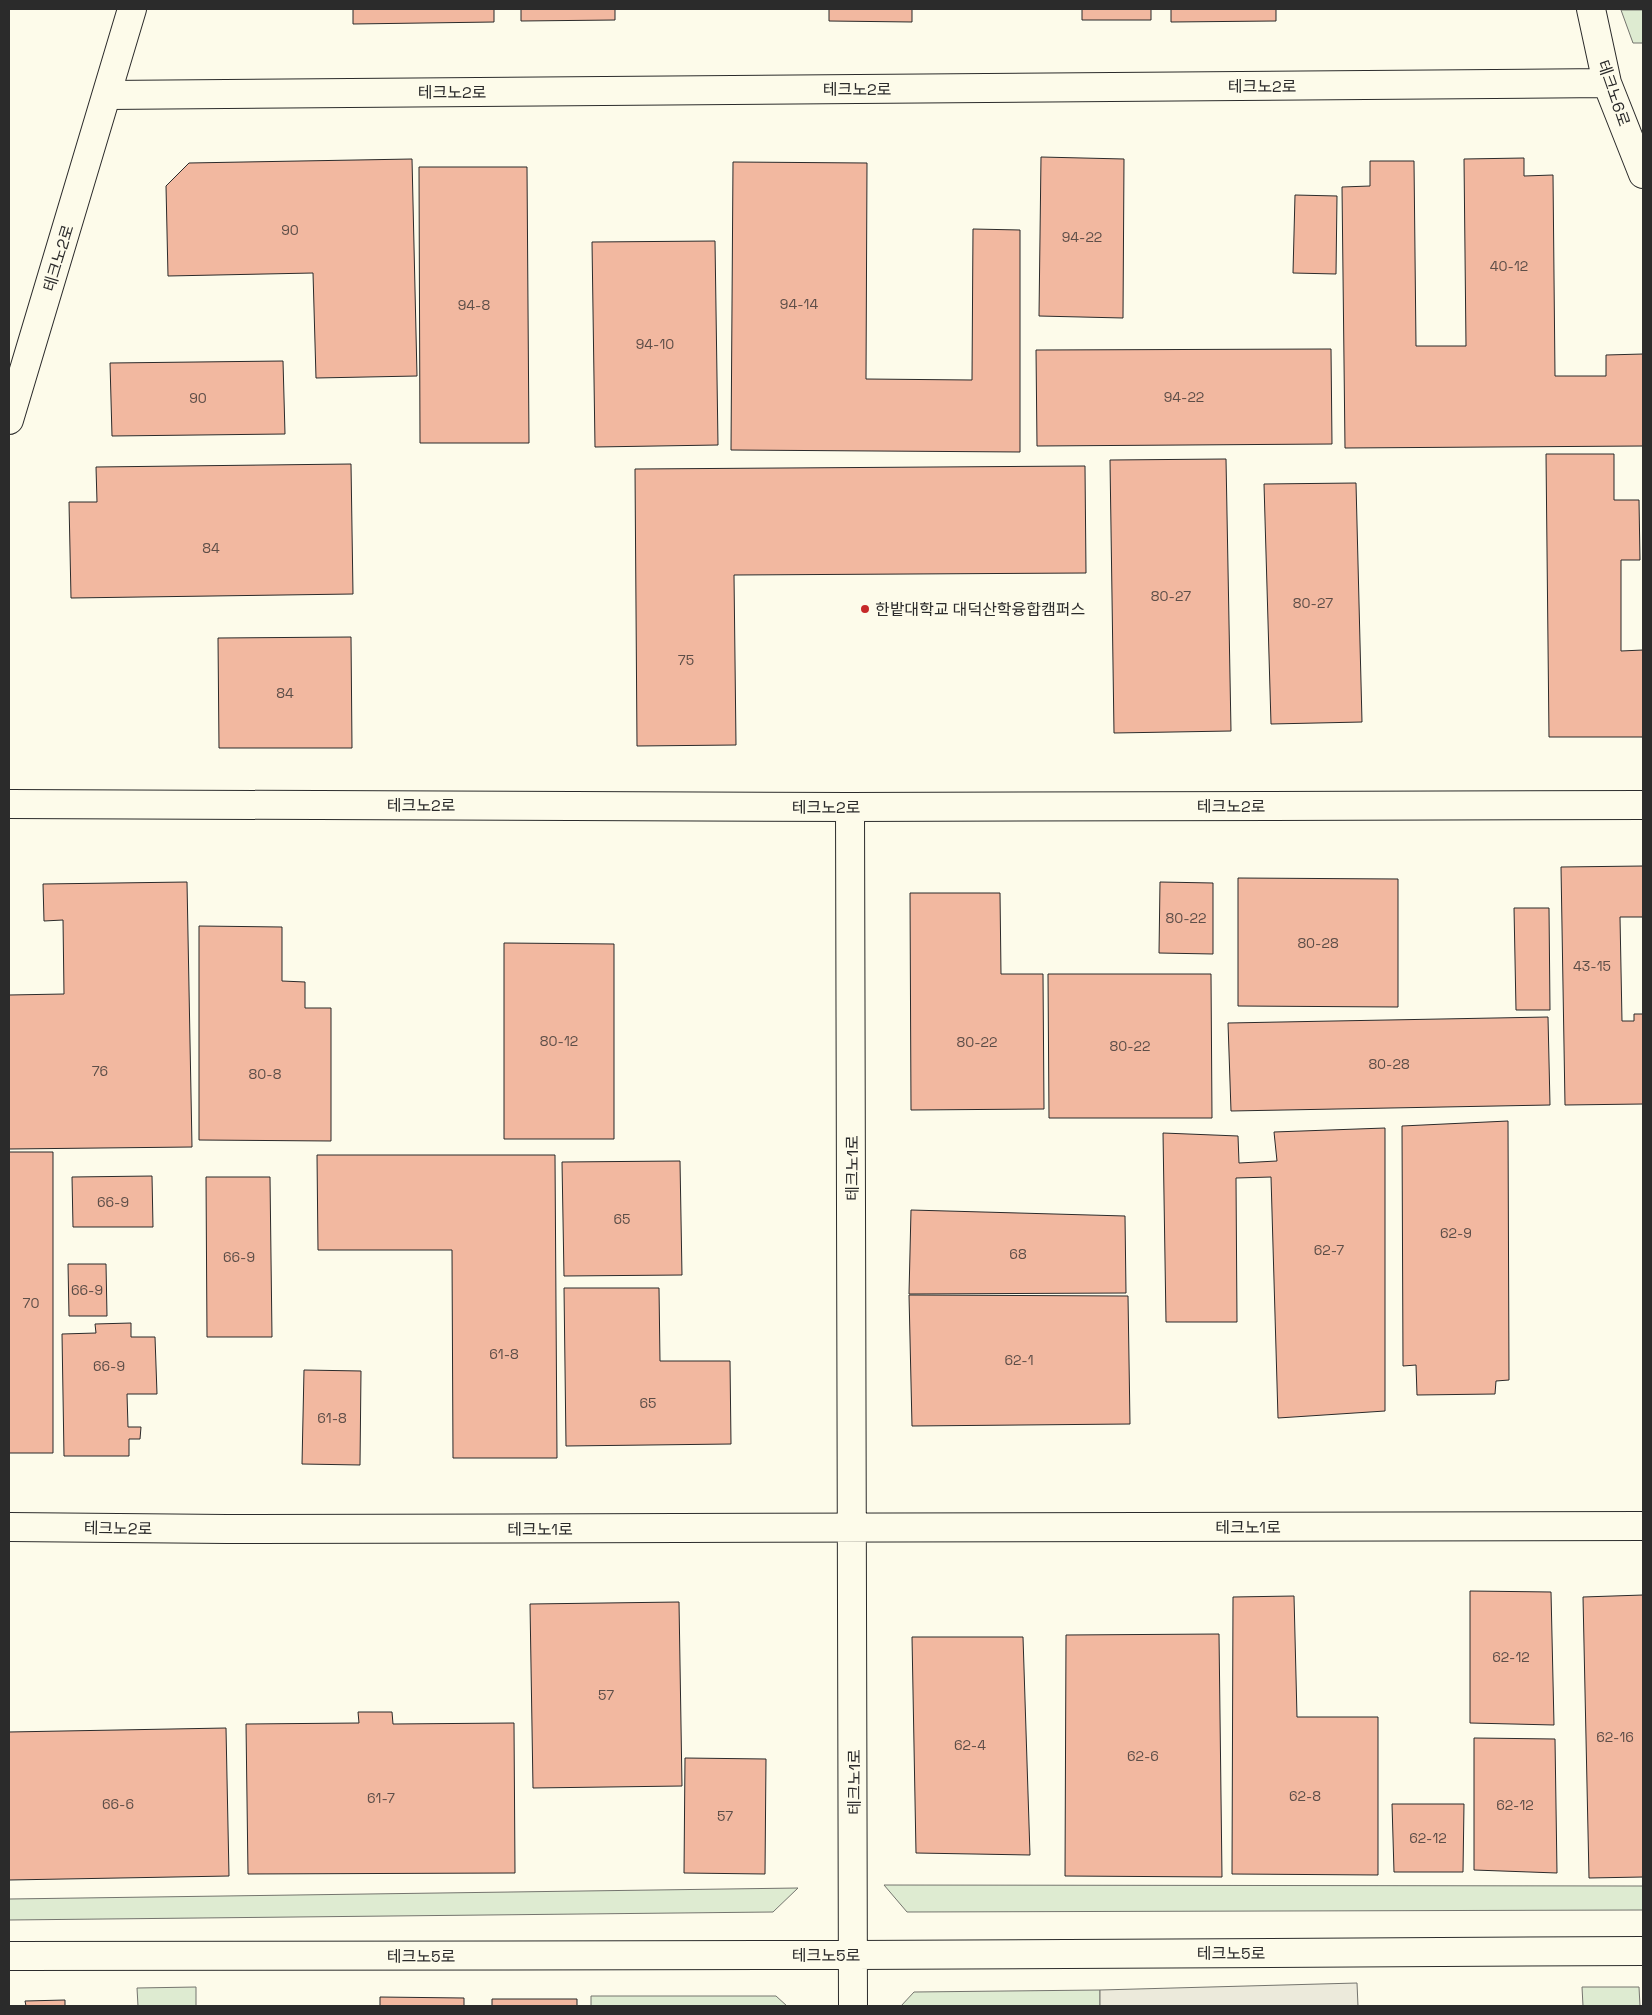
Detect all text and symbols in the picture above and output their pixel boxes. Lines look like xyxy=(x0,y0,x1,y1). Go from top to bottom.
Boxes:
street label: 테크노6로 xyxy=(1592,57,1635,129)
street label: 테크노2로 xyxy=(1228,76,1297,97)
street label: 테크노2로 xyxy=(823,79,892,100)
street label: 테크노2로 xyxy=(418,82,487,103)
house number: 90 xyxy=(281,221,299,239)
street label: 테크노2로 xyxy=(38,222,79,294)
house number: 94-22 xyxy=(1062,228,1102,246)
house number: 40-12 xyxy=(1490,257,1528,275)
house number: 94-14 xyxy=(780,295,818,313)
house number: 94-8 xyxy=(458,296,490,314)
house number: 94-10 xyxy=(636,335,674,353)
house number: 94-22 xyxy=(1164,388,1204,406)
house number: 90 xyxy=(189,389,207,407)
house number: 84 xyxy=(202,539,220,557)
house number: 80-27 xyxy=(1151,587,1191,605)
house number: 80-27 xyxy=(1293,594,1333,612)
place label: 한밭대학교 대덕산학융합캠퍼스 xyxy=(875,599,1085,620)
marker: 한밭대학교 대덕산학융합캠퍼스 xyxy=(859,603,871,615)
house number: 75 xyxy=(678,651,694,669)
house number: 84 xyxy=(276,684,294,702)
street label: 테크노2로 xyxy=(387,795,456,816)
street label: 테크노2로 xyxy=(1197,796,1266,817)
street label: 테크노2로 xyxy=(792,797,861,818)
house number: 80-22 xyxy=(1166,909,1206,927)
house number: 80-28 xyxy=(1297,934,1339,952)
house number: 43-15 xyxy=(1573,957,1611,975)
house number: 80-12 xyxy=(540,1032,578,1050)
house number: 80-22 xyxy=(957,1033,997,1051)
house number: 80-22 xyxy=(1110,1037,1150,1055)
house number: 80-28 xyxy=(1368,1055,1410,1073)
house number: 76 xyxy=(92,1062,108,1080)
house number: 80-8 xyxy=(249,1065,282,1083)
street label: 테크노1로 xyxy=(842,1135,863,1201)
house number: 66-9 xyxy=(97,1193,129,1211)
house number: 65 xyxy=(614,1210,630,1228)
house number: 62-9 xyxy=(1440,1224,1472,1242)
house number: 62-7 xyxy=(1314,1241,1344,1259)
house number: 68 xyxy=(1009,1245,1027,1263)
house number: 66-9 xyxy=(223,1248,255,1266)
house number: 66-9 xyxy=(71,1281,103,1299)
house number: 70 xyxy=(23,1294,39,1312)
house number: 61-8 xyxy=(489,1345,519,1363)
house number: 62-1 xyxy=(1004,1351,1034,1369)
house number: 66-9 xyxy=(93,1357,125,1375)
house number: 65 xyxy=(640,1394,656,1412)
house number: 61-8 xyxy=(317,1409,347,1427)
street label: 테크노2로 xyxy=(84,1517,153,1540)
street label: 테크노1로 xyxy=(1215,1517,1281,1538)
street label: 테크노1로 xyxy=(507,1519,573,1540)
house number: 62-12 xyxy=(1492,1648,1530,1666)
house number: 57 xyxy=(598,1686,614,1704)
house number: 62-16 xyxy=(1596,1728,1634,1746)
house number: 62-4 xyxy=(954,1736,986,1754)
house number: 62-6 xyxy=(1127,1747,1159,1765)
street label: 테크노1로 xyxy=(844,1749,865,1815)
house number: 62-8 xyxy=(1289,1787,1321,1805)
house number: 61-7 xyxy=(367,1789,395,1807)
house number: 66-6 xyxy=(102,1795,134,1813)
house number: 62-12 xyxy=(1496,1796,1534,1814)
house number: 57 xyxy=(717,1807,733,1825)
house number: 62-12 xyxy=(1409,1829,1447,1847)
street label: 테크노5로 xyxy=(1197,1943,1266,1964)
street label: 테크노5로 xyxy=(792,1945,861,1966)
street label: 테크노5로 xyxy=(387,1946,456,1967)

